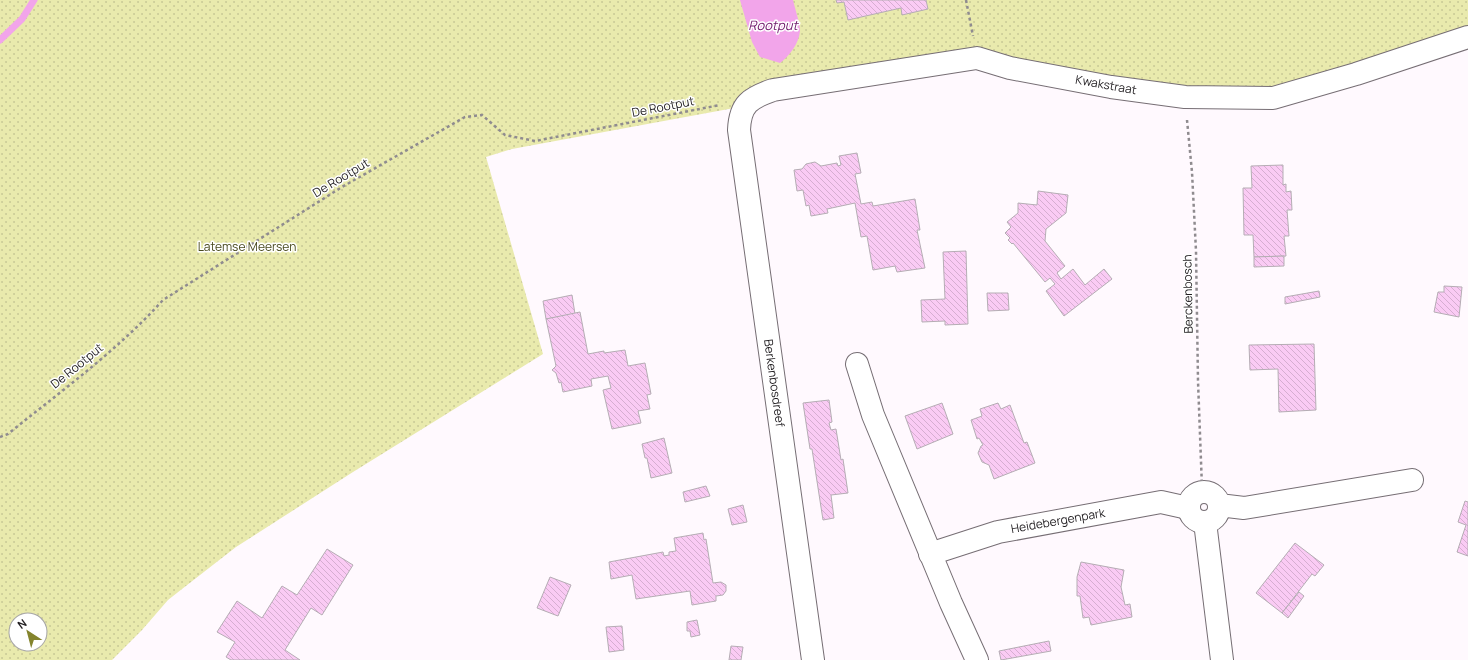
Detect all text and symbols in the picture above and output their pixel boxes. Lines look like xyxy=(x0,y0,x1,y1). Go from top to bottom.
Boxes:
water label: Rootput xyxy=(748,16,799,34)
street label: Kwakstraat xyxy=(1074,71,1138,98)
street label: De Rootput xyxy=(630,92,696,121)
street label: De Rootput xyxy=(309,154,372,201)
park label: Latemse Meersen xyxy=(198,238,296,255)
street label: Berckenbosch xyxy=(1178,254,1197,334)
street label: Berkenbosdreef xyxy=(760,338,789,429)
street label: De Rootput xyxy=(47,339,107,392)
street label: Heidebergenpark xyxy=(1009,504,1107,537)
north arrow xyxy=(8,612,48,652)
text: N xyxy=(14,615,30,632)

